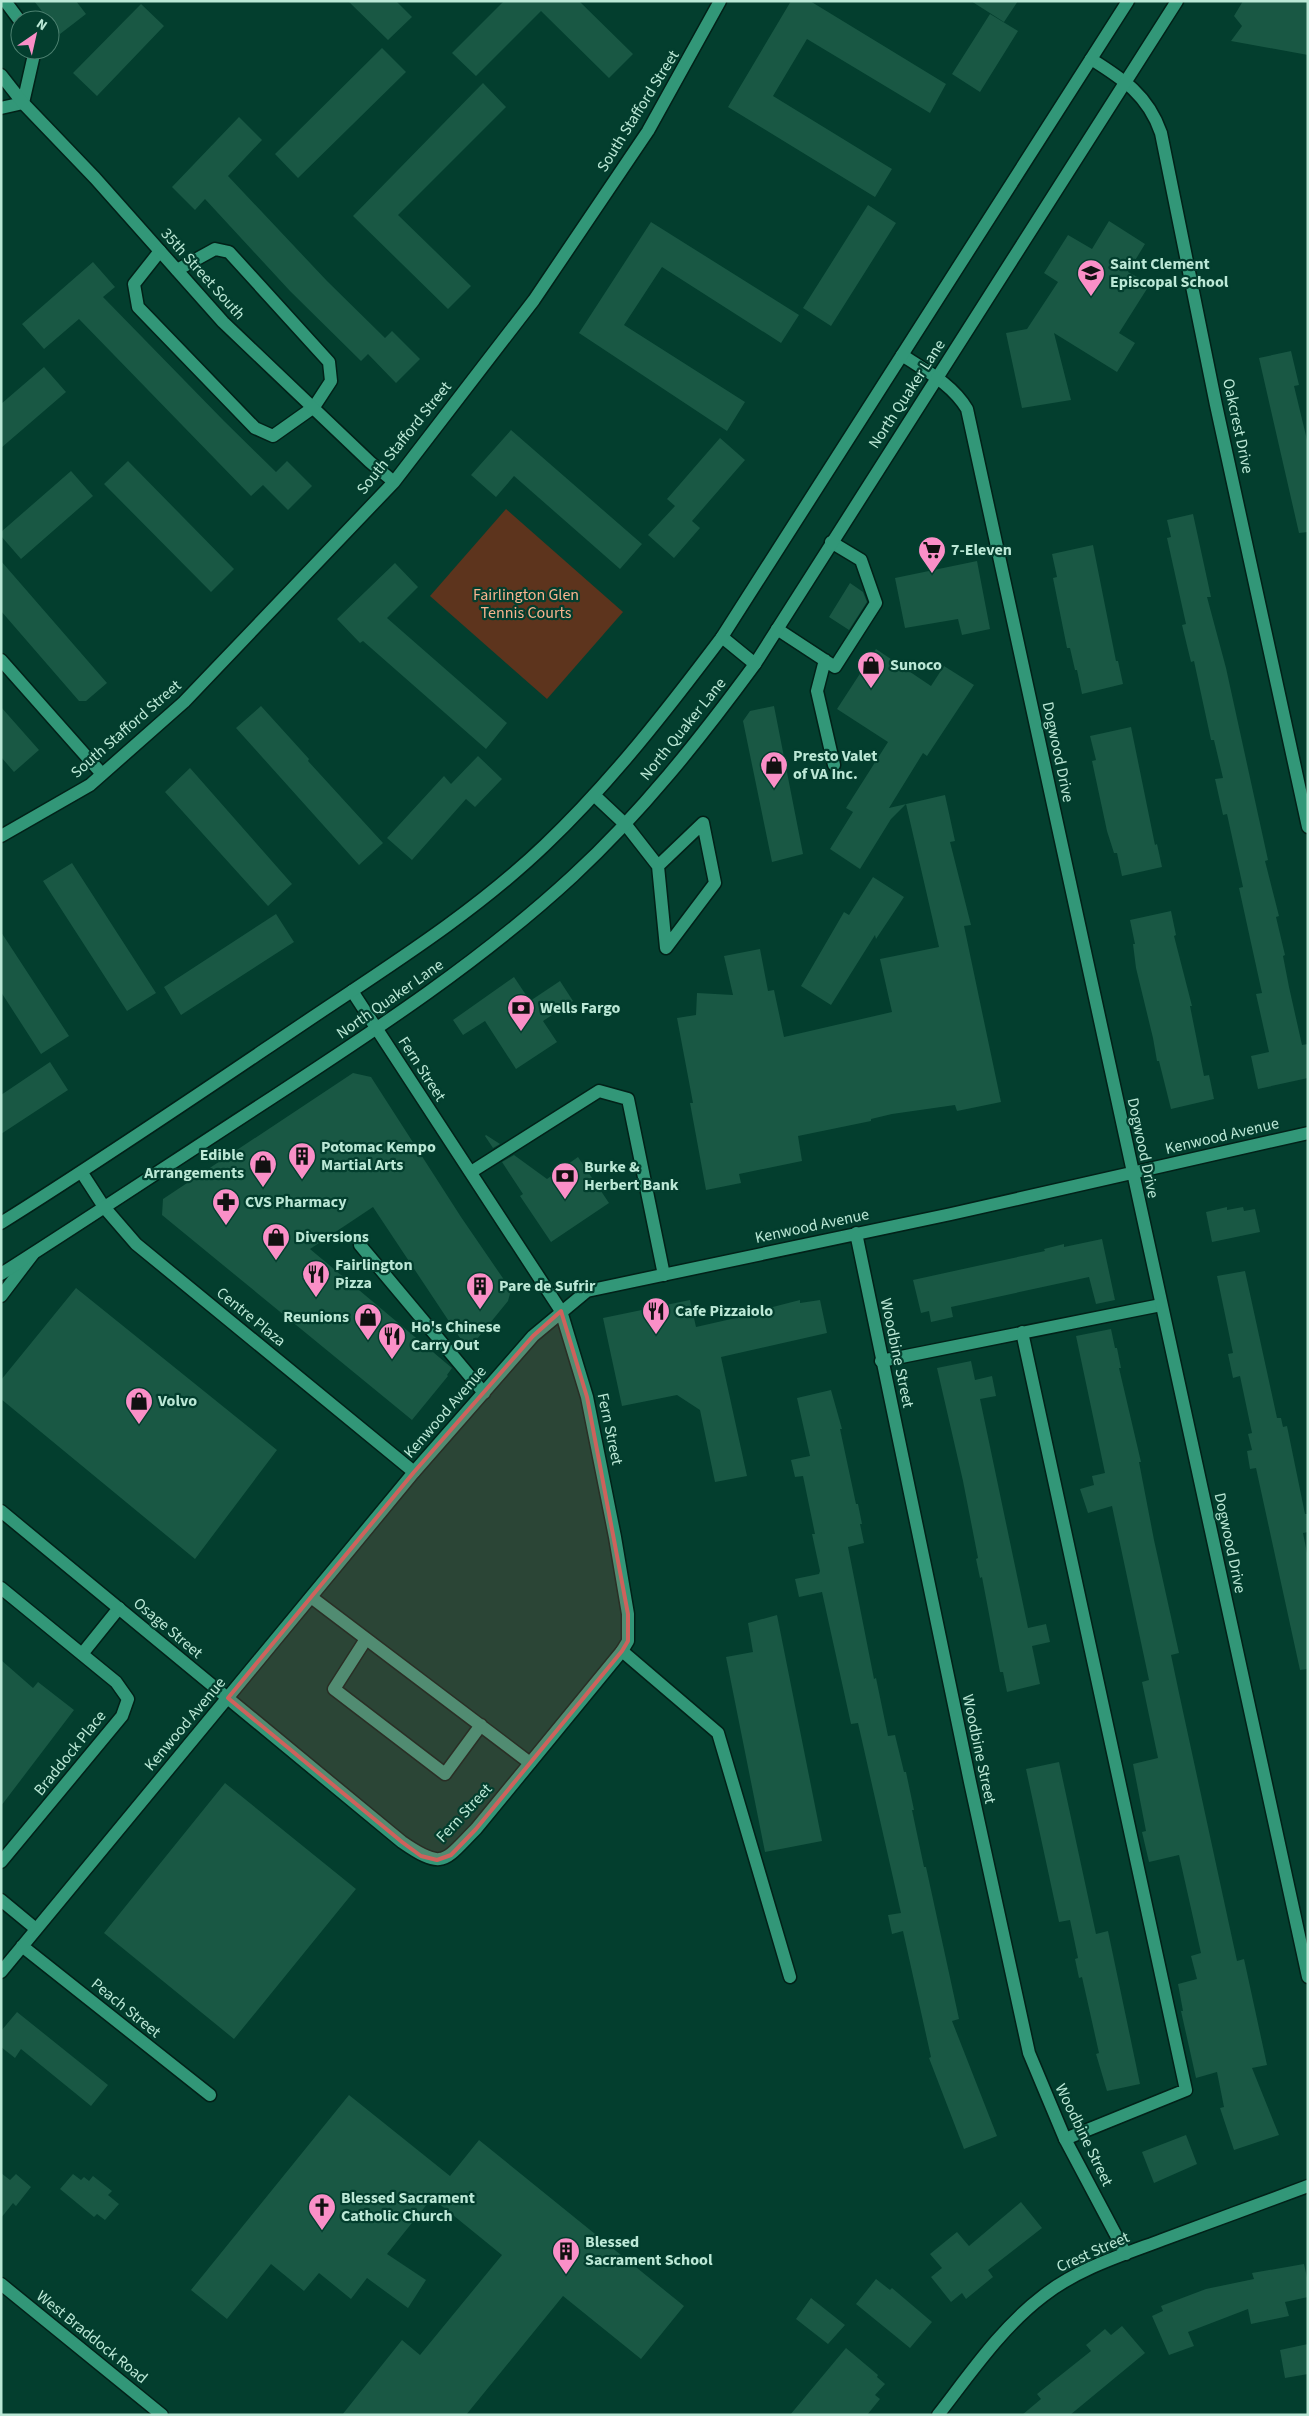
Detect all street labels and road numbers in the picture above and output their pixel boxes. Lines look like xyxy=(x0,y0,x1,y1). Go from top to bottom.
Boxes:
street label: South Stafford Street xyxy=(592,45,685,176)
street label: 35th Street South xyxy=(156,223,250,325)
street label: North Quaker Lane xyxy=(863,335,951,453)
street label: South Stafford Street xyxy=(351,376,457,499)
street label: Oakcrest Drive xyxy=(1217,376,1259,476)
street label: North Quaker Lane xyxy=(635,673,731,785)
street label: South Stafford Street xyxy=(66,674,186,783)
street label: Dogwood Drive xyxy=(1037,700,1079,804)
street label: North Quaker Lane xyxy=(332,954,448,1044)
street label: Fern Street xyxy=(393,1032,451,1106)
street label: Dogwood Drive xyxy=(1122,1096,1164,1200)
street label: Kenwood Avenue xyxy=(1163,1112,1281,1160)
street label: Kenwood Avenue xyxy=(753,1203,871,1249)
street label: Centre Plaza xyxy=(212,1282,290,1352)
street label: Woodbine Street xyxy=(875,1296,919,1410)
street label: Kenwood Avenue xyxy=(399,1361,491,1463)
street label: Fern Street xyxy=(592,1391,628,1468)
street label: Dogwood Drive xyxy=(1209,1491,1251,1595)
street label: Osage Street xyxy=(129,1592,208,1664)
street label: Kenwood Avenue xyxy=(139,1672,231,1776)
street label: Woodbine Street xyxy=(957,1692,1001,1806)
street label: Braddock Place xyxy=(29,1706,111,1800)
street label: Fern Street xyxy=(431,1778,497,1847)
street label: Peach Street xyxy=(87,1973,166,2043)
street label: Woodbine Street xyxy=(1050,2080,1119,2190)
street label: Crest Street xyxy=(1053,2226,1133,2278)
street label: West Braddock Road xyxy=(32,2285,152,2389)

